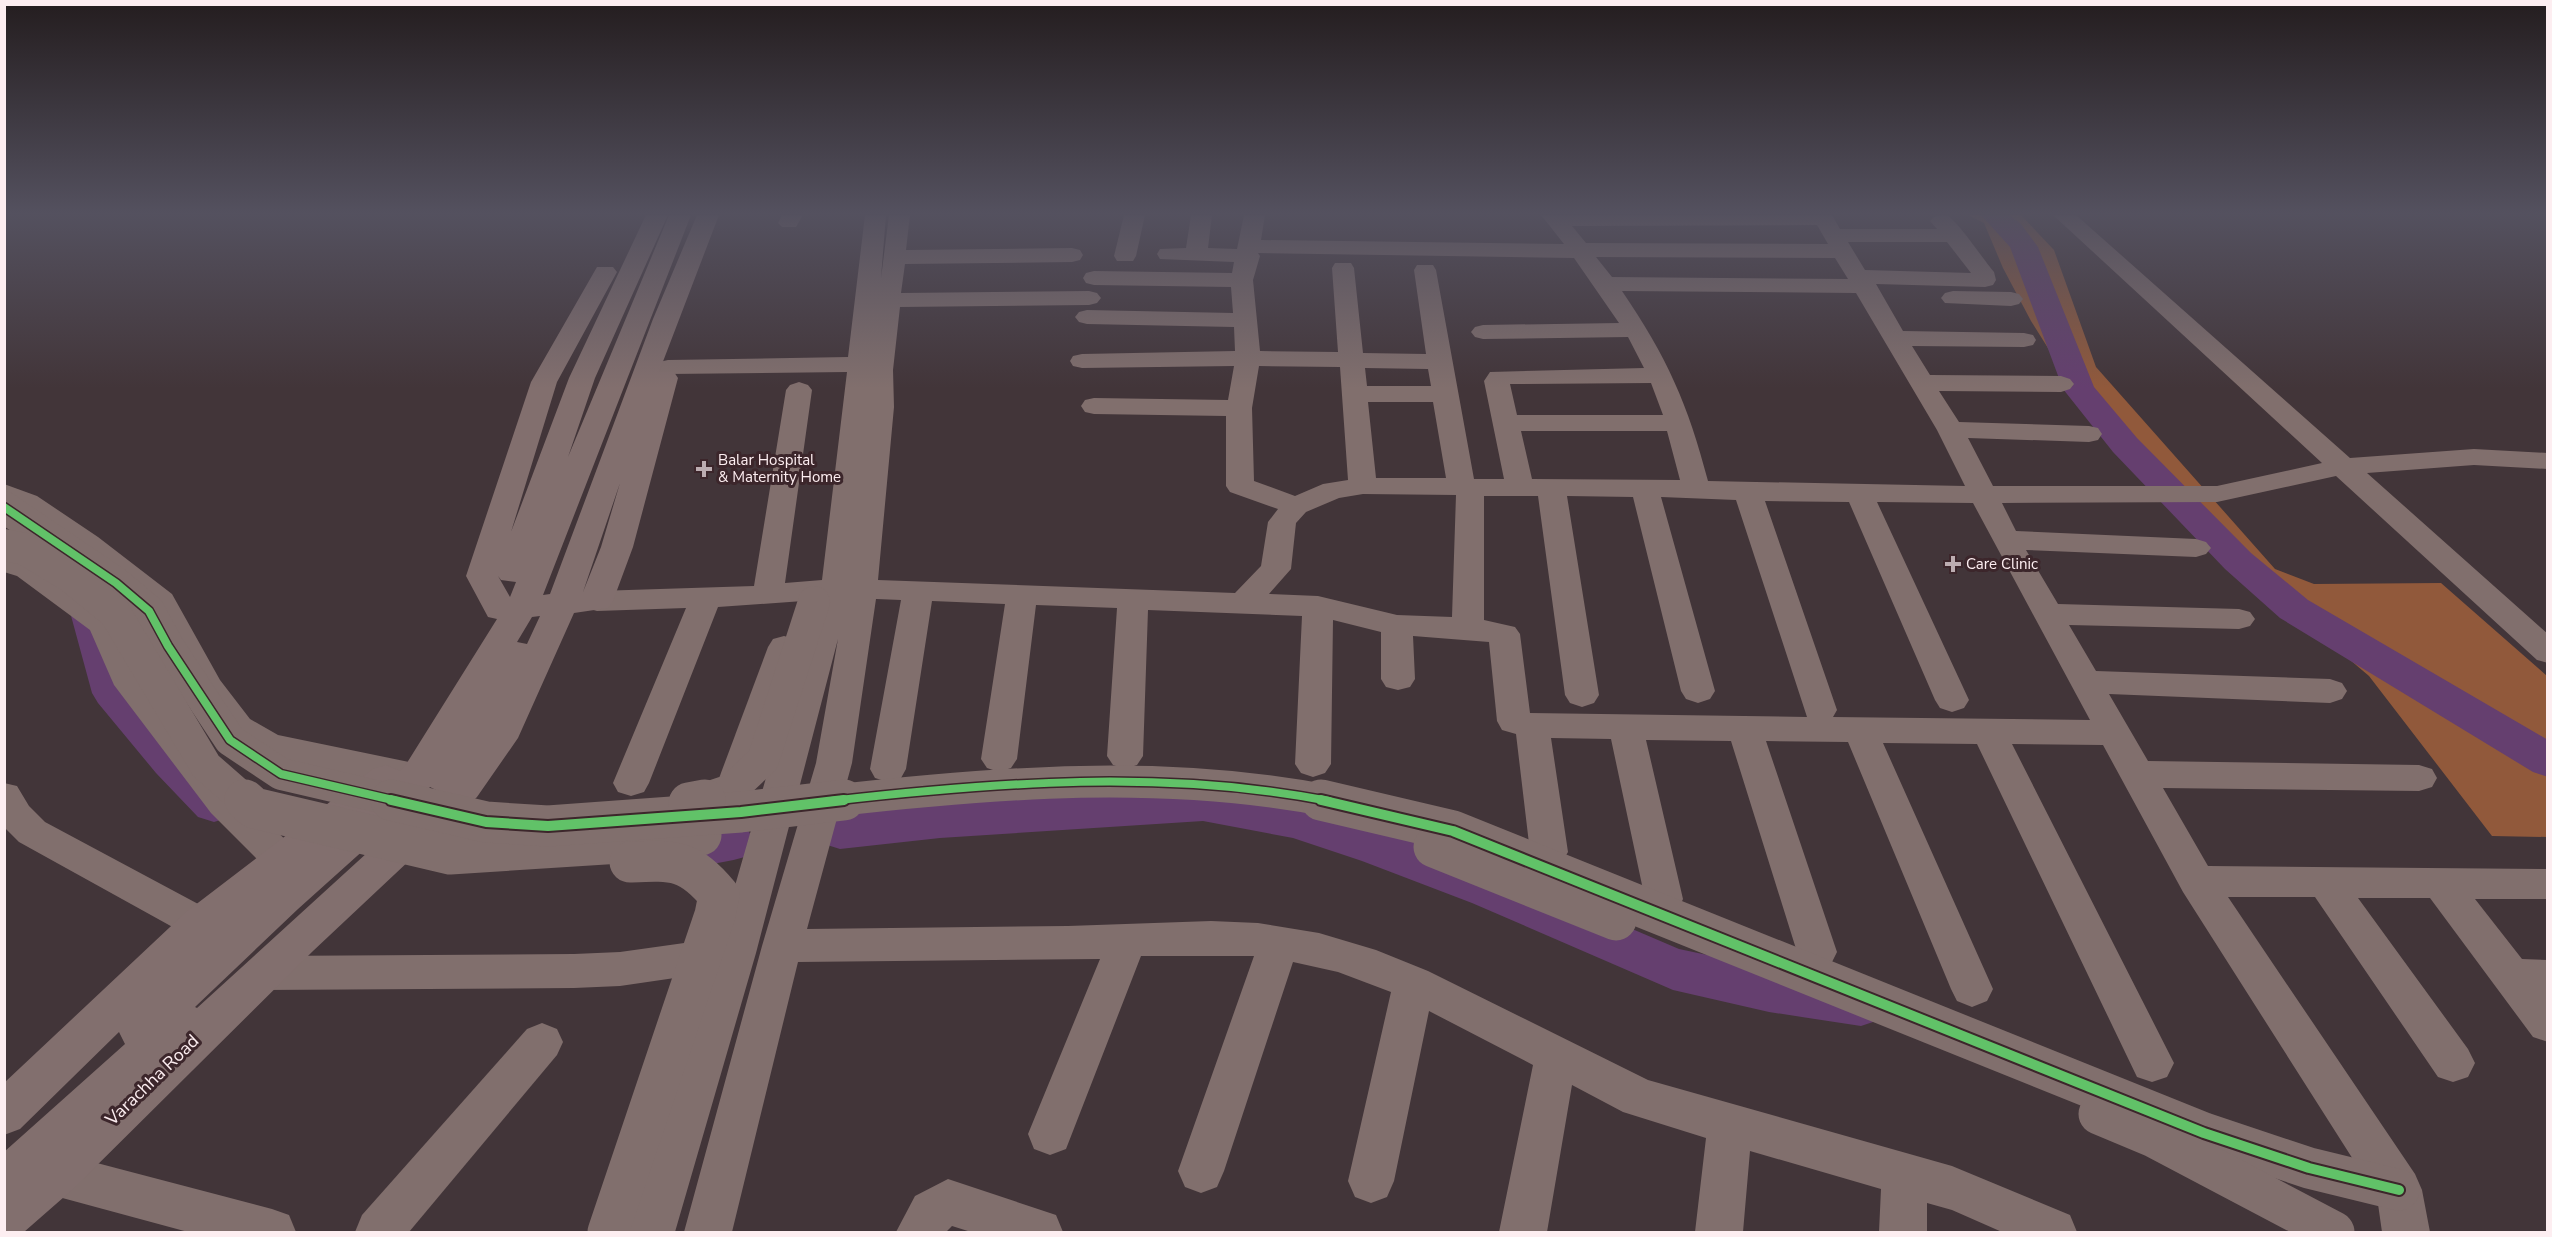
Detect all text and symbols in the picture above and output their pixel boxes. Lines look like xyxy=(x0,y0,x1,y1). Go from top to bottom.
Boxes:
place label: Balar Hospital & Maternity Home xyxy=(718,450,841,487)
marker: Balar Hospital & Maternity Home xyxy=(695,460,713,478)
place label: Care Clinic xyxy=(1966,554,2038,574)
marker: Care Clinic xyxy=(1944,555,1962,573)
street label: Varachha Road xyxy=(99,1029,204,1132)

